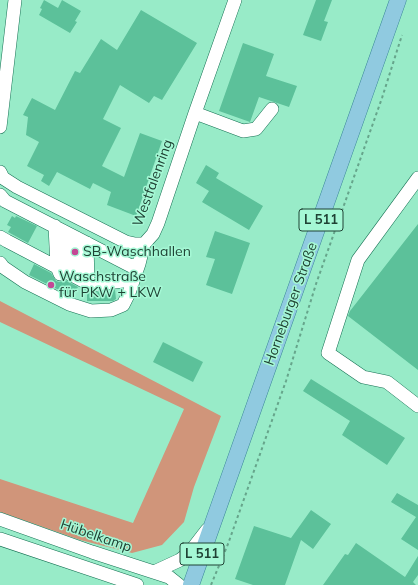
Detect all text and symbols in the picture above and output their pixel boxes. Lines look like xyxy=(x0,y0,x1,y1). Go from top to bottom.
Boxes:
street label: Westfalenring xyxy=(129,137,177,229)
road number: L 511 xyxy=(299,209,343,231)
street label: Horneburger Straße xyxy=(261,240,321,368)
place label: SB-Waschhallen xyxy=(83,244,191,260)
marker: SB-Waschhallen xyxy=(70,247,80,257)
place label: Waschstraße für PKW + LKW xyxy=(59,269,161,302)
marker: Waschstraße für PKW + LKW xyxy=(46,280,56,290)
street label: Hübelkamp xyxy=(58,516,134,556)
road number: L 511 xyxy=(180,543,224,565)

